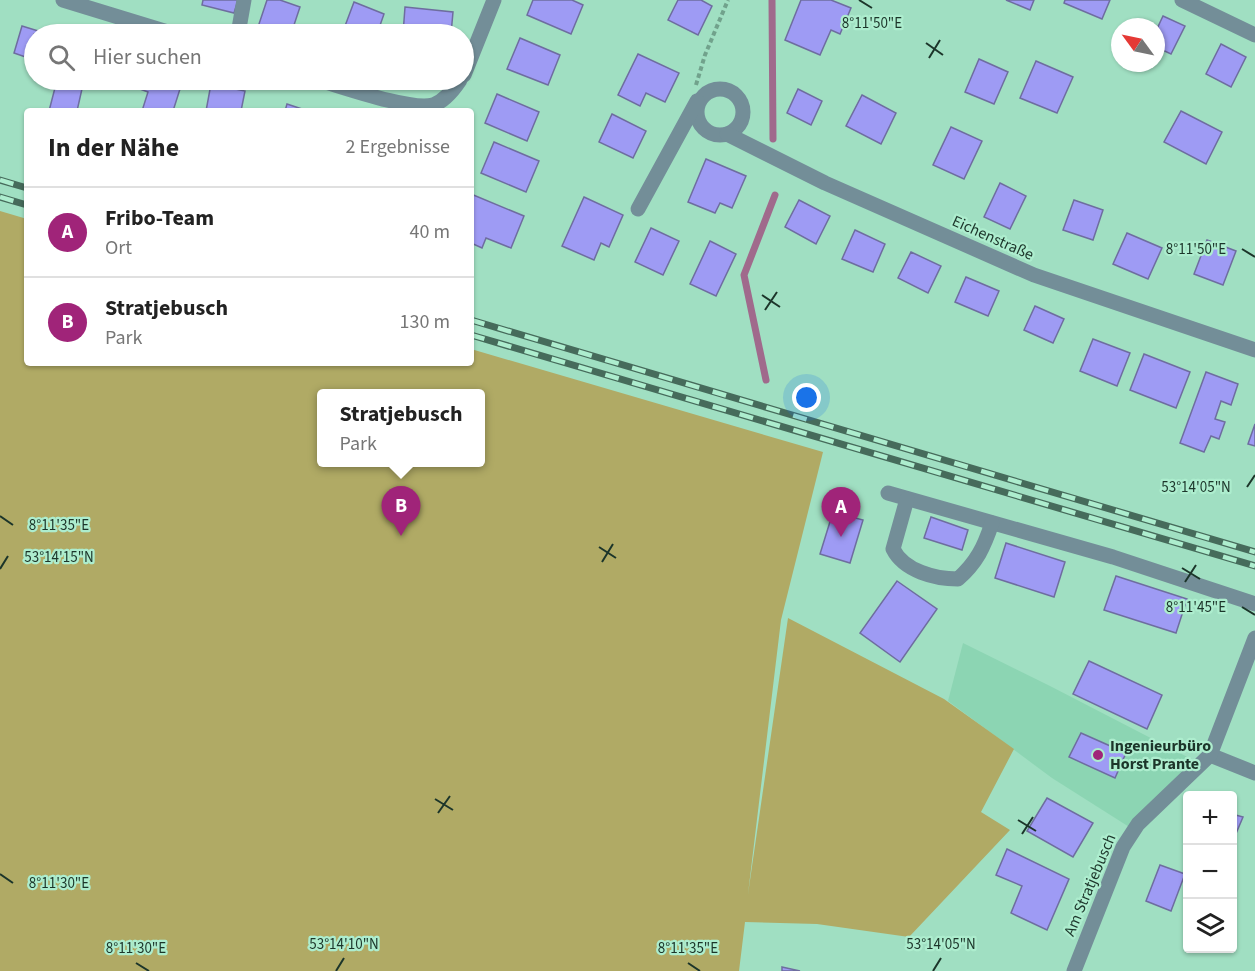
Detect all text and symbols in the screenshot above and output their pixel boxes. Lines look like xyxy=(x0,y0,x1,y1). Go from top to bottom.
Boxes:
text: 8°11'50"E xyxy=(842,13,902,34)
north arrow xyxy=(1111,18,1165,72)
search box xyxy=(24,24,474,90)
icon: search xyxy=(45,41,78,74)
text: Hier suchen xyxy=(93,41,202,73)
text: In der Nähe xyxy=(48,129,179,166)
text: 2 Ergebnisse xyxy=(345,133,450,161)
text: Fribo-Team xyxy=(105,202,214,234)
street label: Eichenstraße xyxy=(949,210,1037,266)
text: A xyxy=(62,218,73,246)
text: 40 m xyxy=(410,218,450,246)
text: Ort xyxy=(105,234,132,262)
text: 8°11'50"E xyxy=(1166,239,1226,260)
text: Stratjebusch xyxy=(105,292,228,324)
text: B xyxy=(61,308,74,336)
text: 130 m xyxy=(400,308,450,336)
text: Park xyxy=(105,324,142,352)
your location xyxy=(792,383,821,412)
popup xyxy=(317,389,485,467)
text: Stratjebusch xyxy=(339,398,463,430)
text: Park xyxy=(339,430,377,458)
text: 53°14'05"N xyxy=(1161,477,1231,498)
pin: B xyxy=(382,486,420,536)
pin: A xyxy=(822,488,860,537)
text: 8°11'35"E xyxy=(29,515,89,536)
text: 53°14'15"N xyxy=(24,547,94,568)
text: 8°11'45"E xyxy=(1166,597,1226,618)
place label: Ingenieurbüro Horst Prante xyxy=(1110,735,1211,775)
marker: Ingenieurbüro Horst Prante xyxy=(1091,748,1105,762)
map controls xyxy=(1183,791,1237,953)
button: + xyxy=(1183,791,1237,845)
street label: Am Stratjebusch xyxy=(1059,830,1121,940)
button: − xyxy=(1183,845,1237,899)
text: 8°11'30"E xyxy=(29,873,89,894)
button: layers xyxy=(1183,899,1237,953)
text: 53°14'10"N xyxy=(309,934,379,955)
text: 53°14'05"N xyxy=(906,934,976,955)
text: 8°11'30"E xyxy=(106,938,166,959)
text: 8°11'35"E xyxy=(658,938,718,959)

